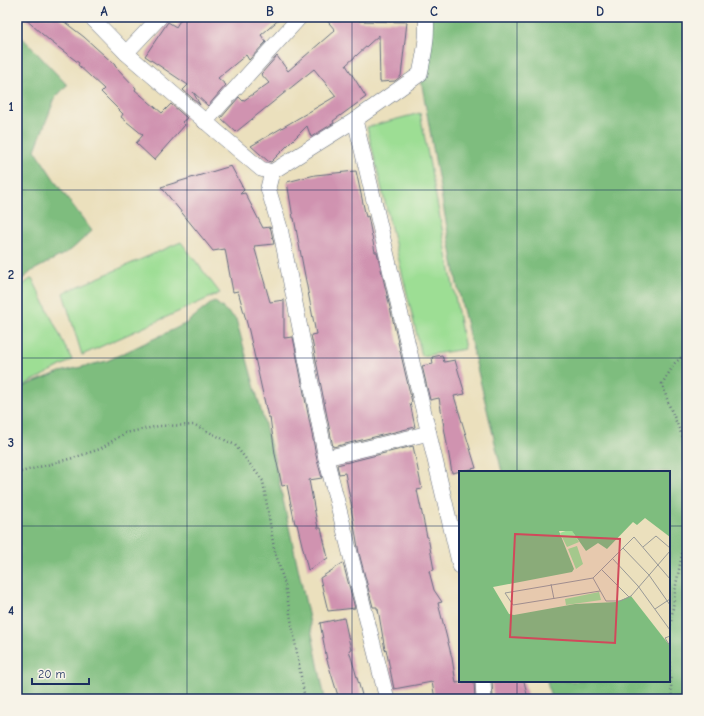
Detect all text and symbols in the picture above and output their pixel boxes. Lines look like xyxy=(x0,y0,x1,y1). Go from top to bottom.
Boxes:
text: A xyxy=(100,4,108,19)
text: B xyxy=(266,4,274,19)
text: C xyxy=(430,4,438,19)
text: D xyxy=(596,4,604,19)
text: 1 xyxy=(8,99,14,114)
text: 2 xyxy=(8,267,14,282)
text: 3 xyxy=(8,435,14,450)
inset map xyxy=(459,471,670,682)
text: 4 xyxy=(8,603,14,618)
scale bar xyxy=(32,660,89,686)
text: 20 m xyxy=(38,667,66,681)

